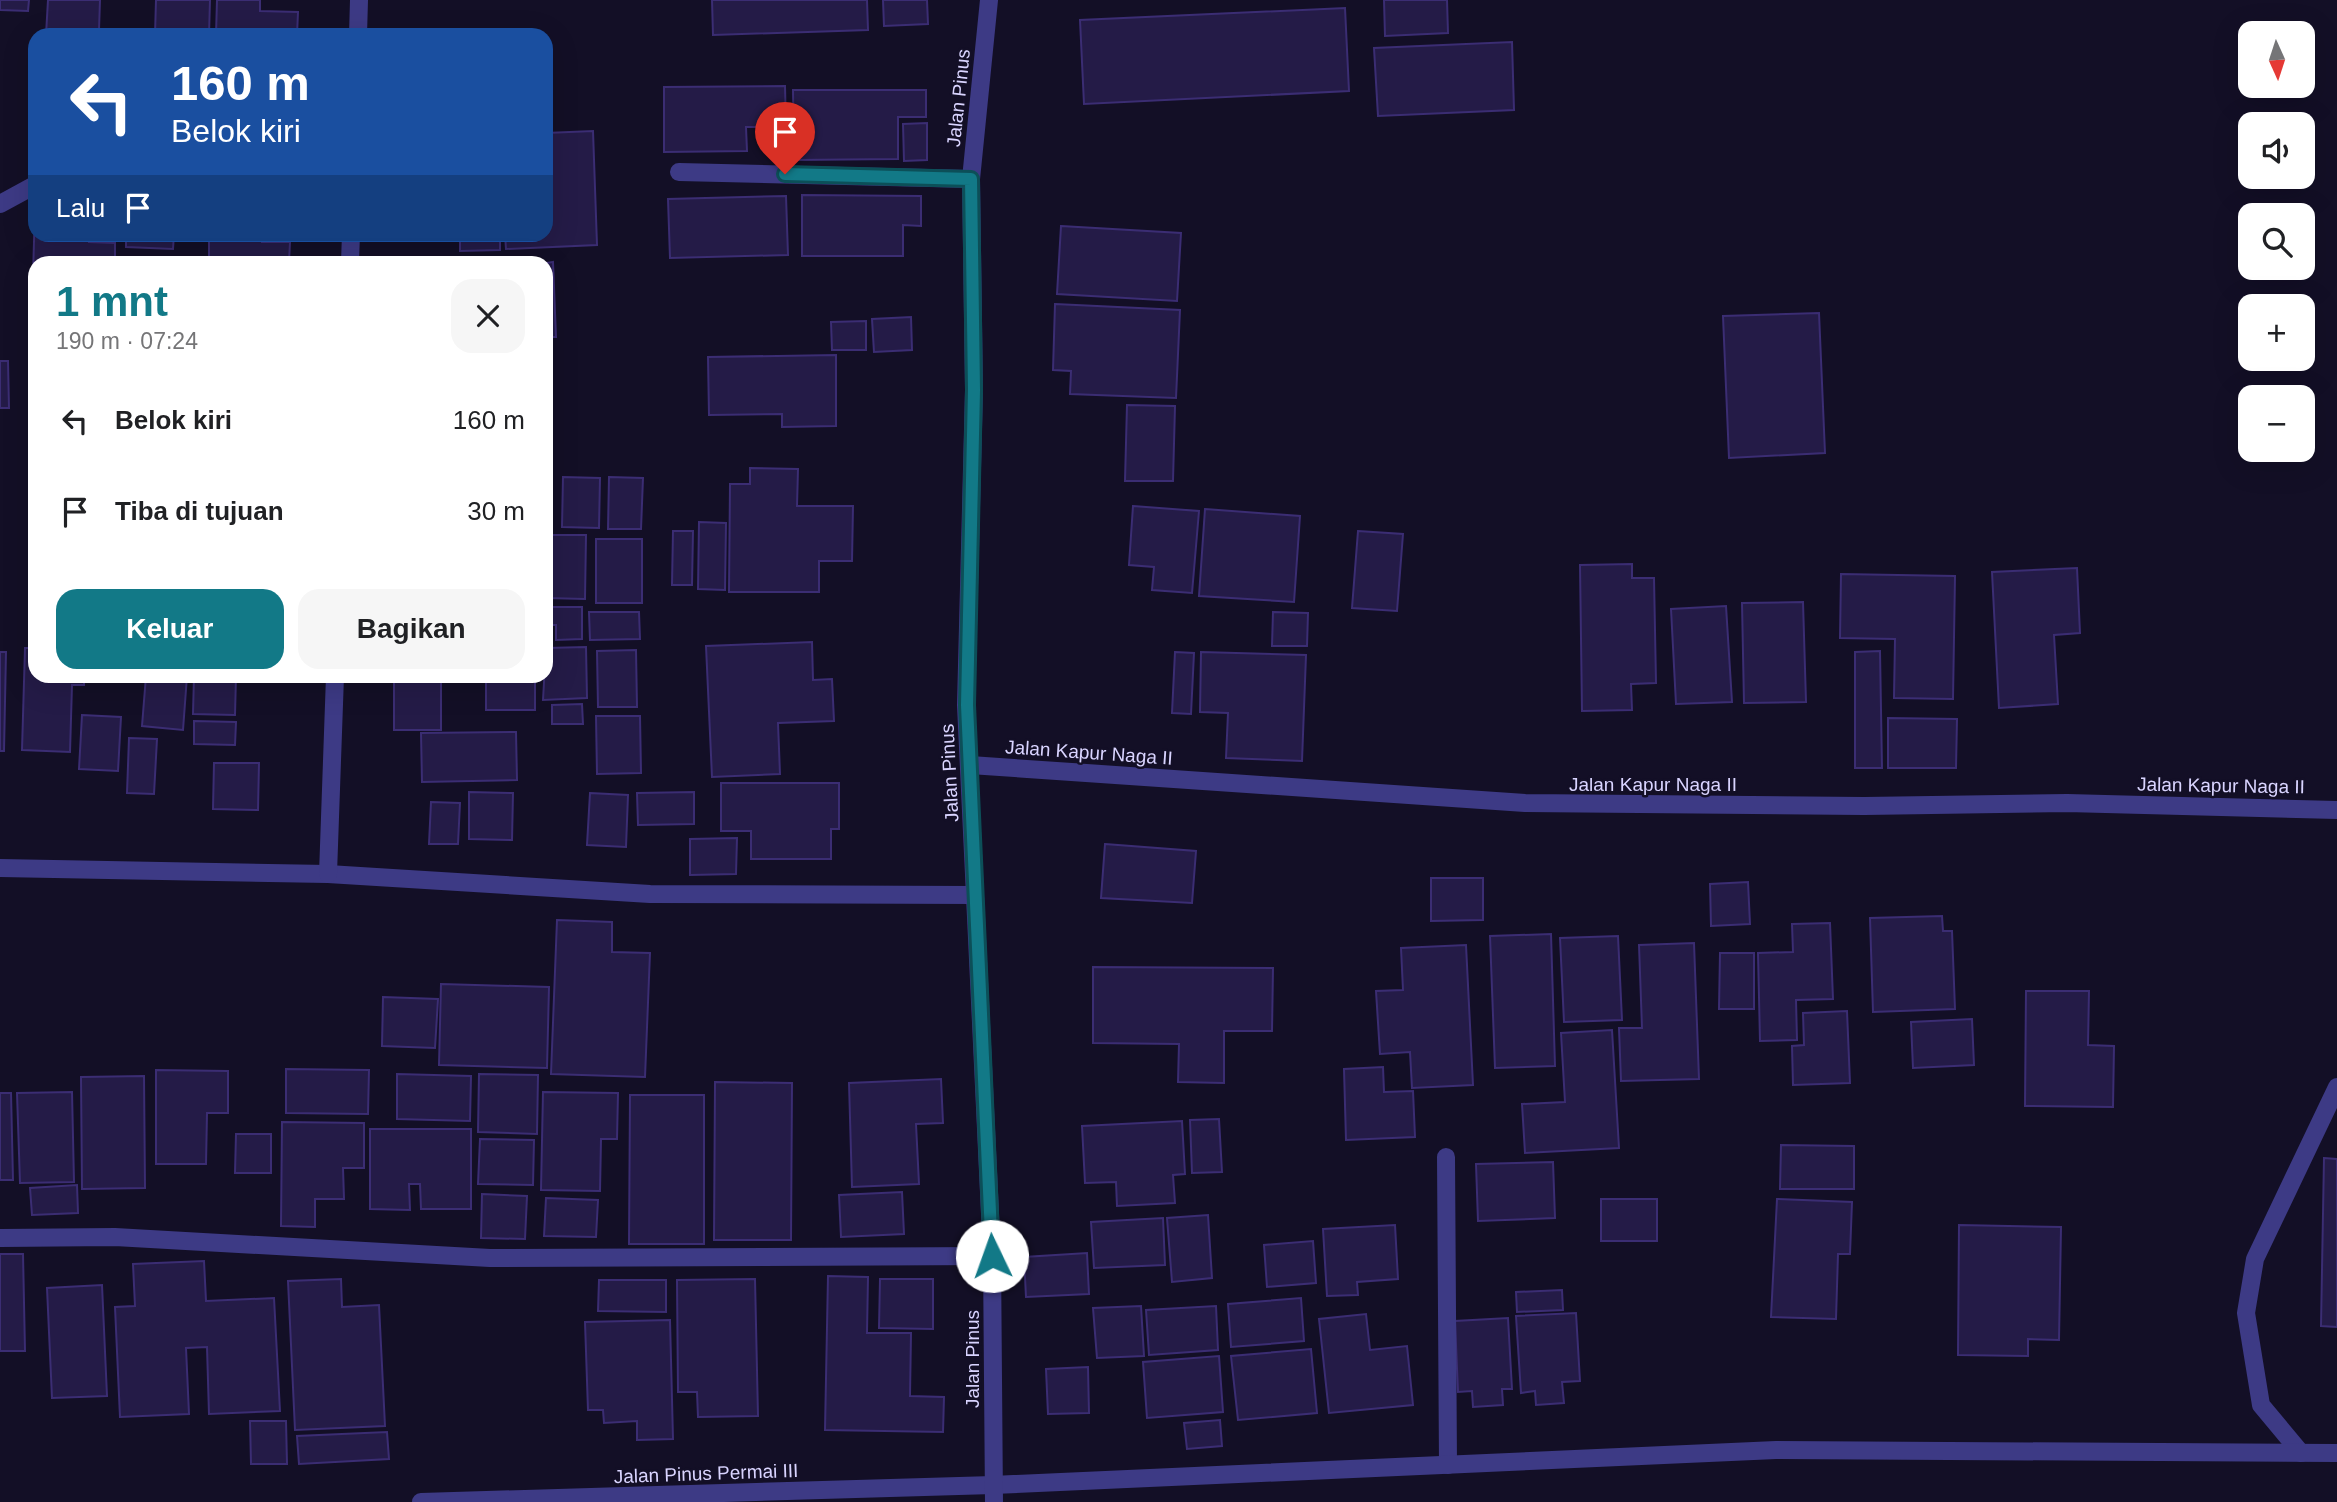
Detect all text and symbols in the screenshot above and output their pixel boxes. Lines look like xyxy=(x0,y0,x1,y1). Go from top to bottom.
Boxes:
north arrow xyxy=(2238,21,2315,98)
map controls xyxy=(2238,21,2315,462)
street label: Jalan Pinus xyxy=(943,48,974,148)
icon: left xyxy=(56,56,147,147)
text: 160 m xyxy=(171,56,310,110)
pin xyxy=(755,102,815,174)
button: sound xyxy=(2238,112,2315,189)
text: Belok kiri xyxy=(171,113,301,149)
icon: arrive xyxy=(766,113,804,151)
icon: arrive xyxy=(119,189,157,227)
text: Lalu xyxy=(56,193,105,223)
button: search xyxy=(2238,203,2315,280)
text: 1 mnt xyxy=(56,278,168,325)
button: close xyxy=(451,279,525,353)
button: + xyxy=(2238,294,2315,371)
text: 190 m · 07:24 xyxy=(56,328,198,354)
button: − xyxy=(2238,385,2315,462)
icon: left xyxy=(56,402,94,440)
text: Belok kiri xyxy=(115,405,232,435)
text: 160 m xyxy=(453,405,525,435)
icon: arrive xyxy=(56,493,94,531)
text: Tiba di tujuan xyxy=(115,496,284,526)
text: 30 m xyxy=(467,496,525,526)
button: Keluar xyxy=(56,589,284,669)
button: Bagikan xyxy=(298,589,525,669)
street label: Jalan Pinus xyxy=(936,723,963,823)
street label: Jalan Kapur Naga II xyxy=(1004,736,1173,769)
street label: Jalan Kapur Naga II xyxy=(1569,774,1737,795)
street label: Jalan Kapur Naga II xyxy=(2137,774,2305,797)
position arrow xyxy=(955,1219,1029,1293)
street label: Jalan Pinus xyxy=(962,1310,983,1408)
street label: Jalan Pinus Permai III xyxy=(613,1460,799,1487)

